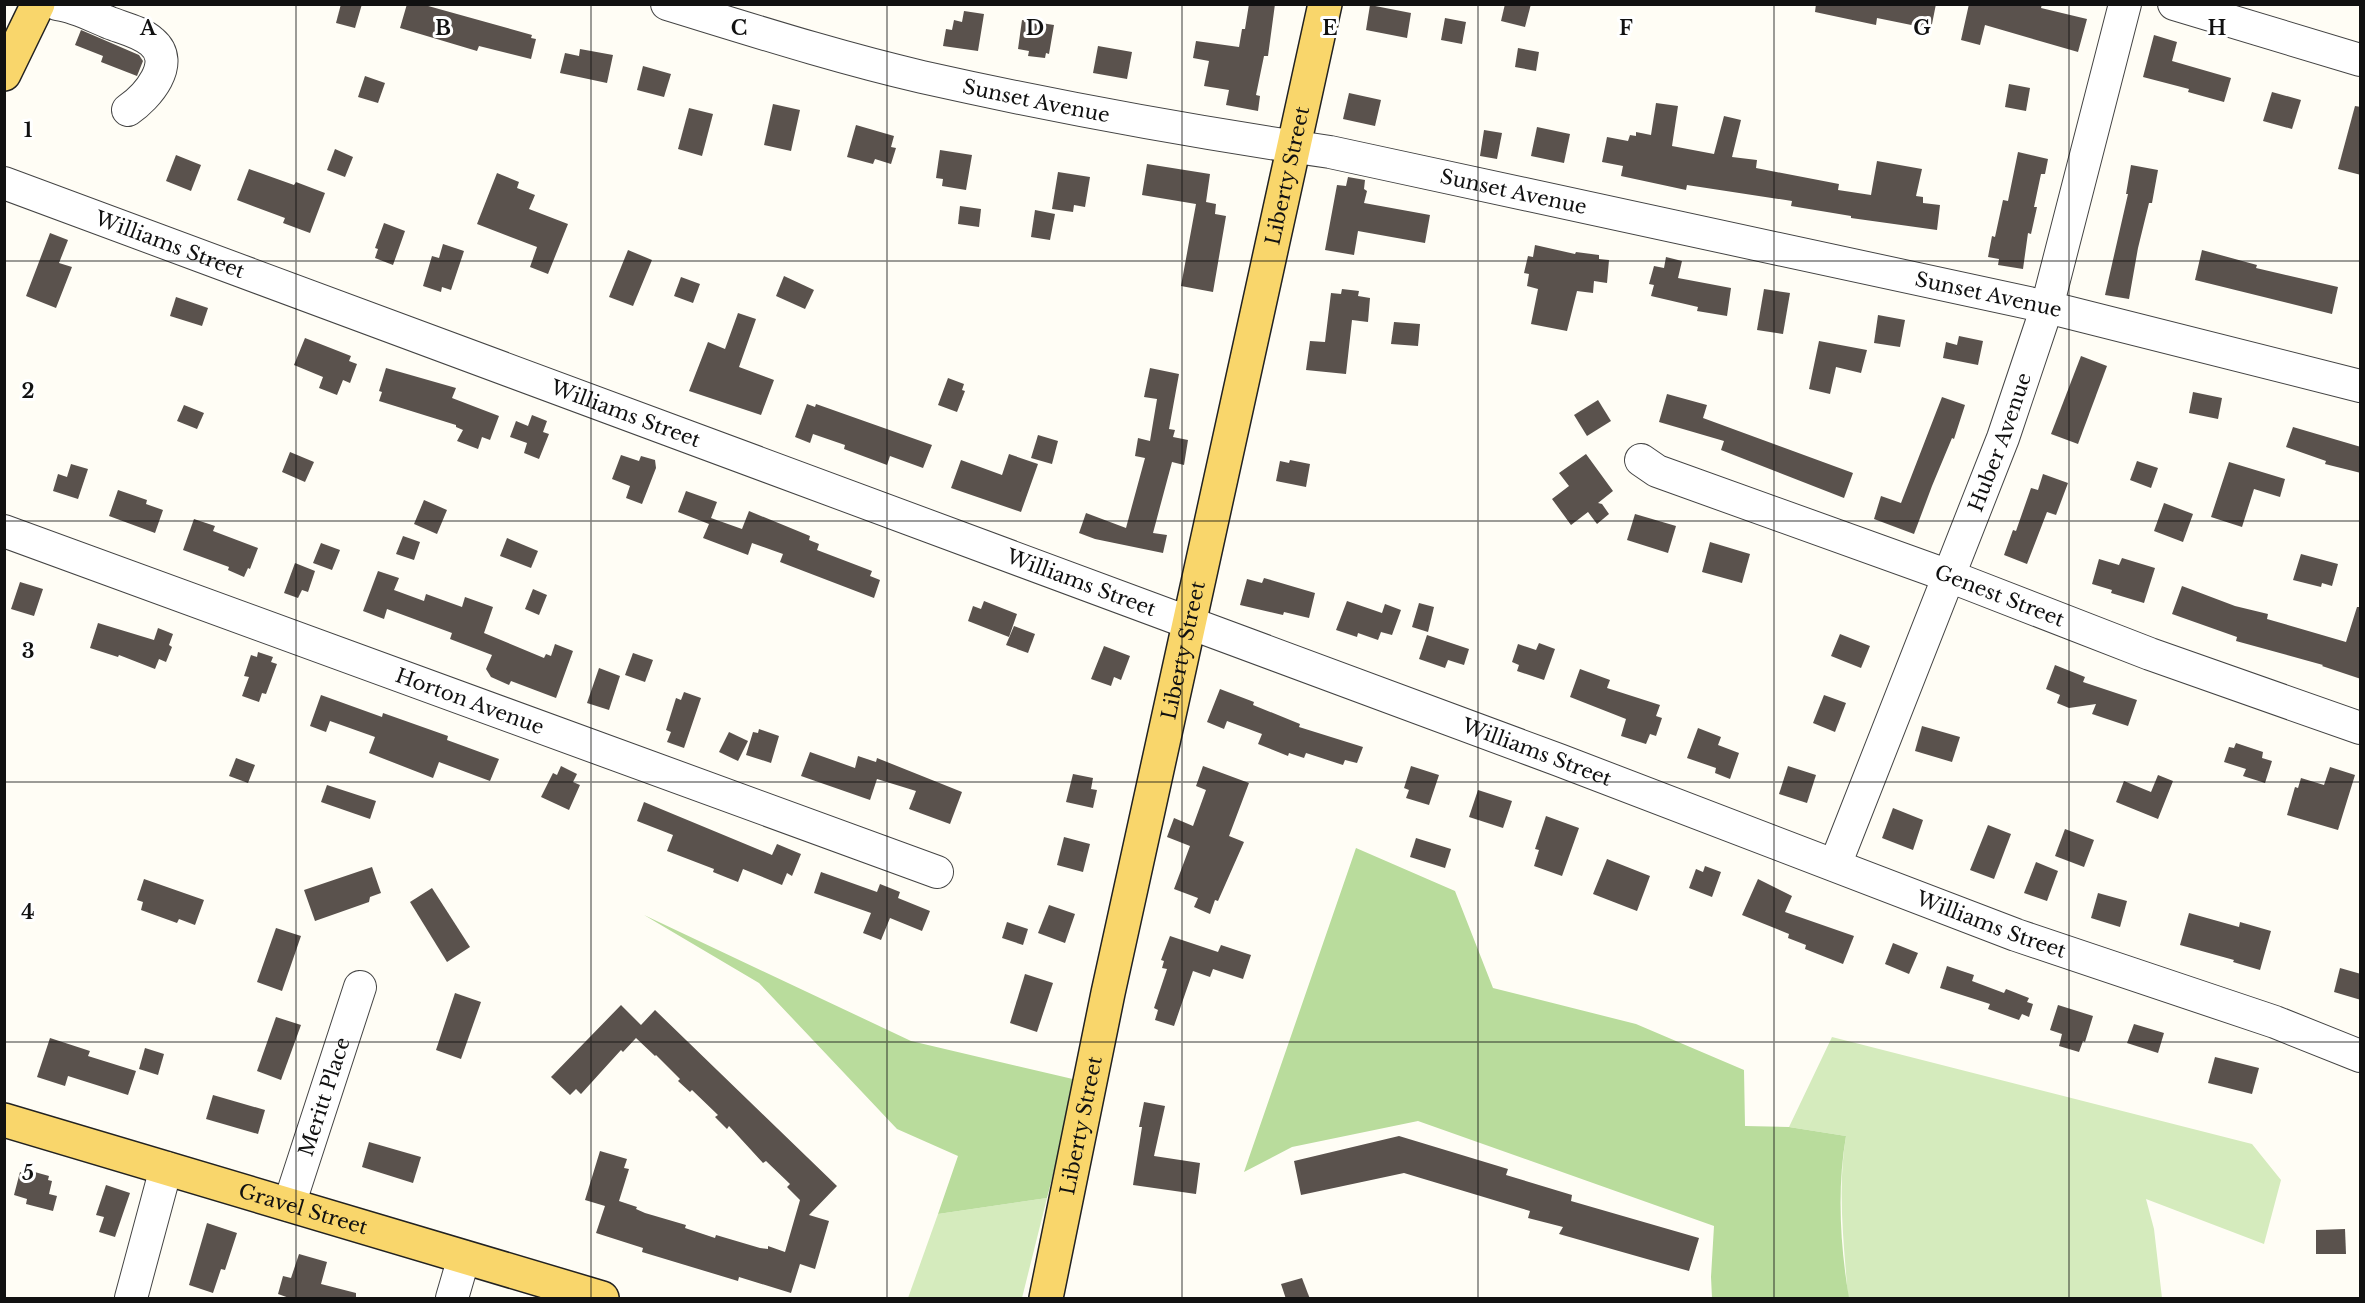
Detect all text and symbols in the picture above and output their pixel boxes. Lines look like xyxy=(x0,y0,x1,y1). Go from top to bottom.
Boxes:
text: A xyxy=(139,16,157,40)
text: B xyxy=(435,16,451,40)
text: C xyxy=(731,16,747,40)
text: D xyxy=(1026,16,1044,40)
text: E xyxy=(1322,16,1338,40)
text: F xyxy=(1619,16,1633,40)
text: G xyxy=(1913,16,1931,40)
text: H xyxy=(2208,16,2227,40)
street label: Sunset Avenue xyxy=(960,74,1112,127)
street label: Liberty Street xyxy=(1260,104,1314,247)
text: 1 xyxy=(24,118,33,142)
street label: Sunset Avenue xyxy=(1438,164,1589,219)
street label: Williams Street xyxy=(91,206,248,283)
street label: Sunset Avenue xyxy=(1913,267,2064,322)
street label: Huber Avenue xyxy=(1963,369,2036,515)
street label: Williams Street xyxy=(547,375,704,452)
text: 2 xyxy=(21,379,35,403)
street label: Williams Street xyxy=(1002,544,1160,622)
street label: Genest Street xyxy=(1932,560,2068,632)
street label: Liberty Street xyxy=(1156,578,1210,722)
text: 3 xyxy=(22,639,34,663)
street label: Horton Avenue xyxy=(392,663,547,739)
street label: Williams Street xyxy=(1458,713,1615,791)
street label: Williams Street xyxy=(1912,886,2069,963)
text: 4 xyxy=(21,900,35,924)
street label: Meritt Place xyxy=(294,1034,355,1159)
street label: Liberty Street xyxy=(1055,1054,1107,1197)
text: 5 xyxy=(22,1161,34,1185)
street label: Gravel Street xyxy=(236,1178,371,1240)

